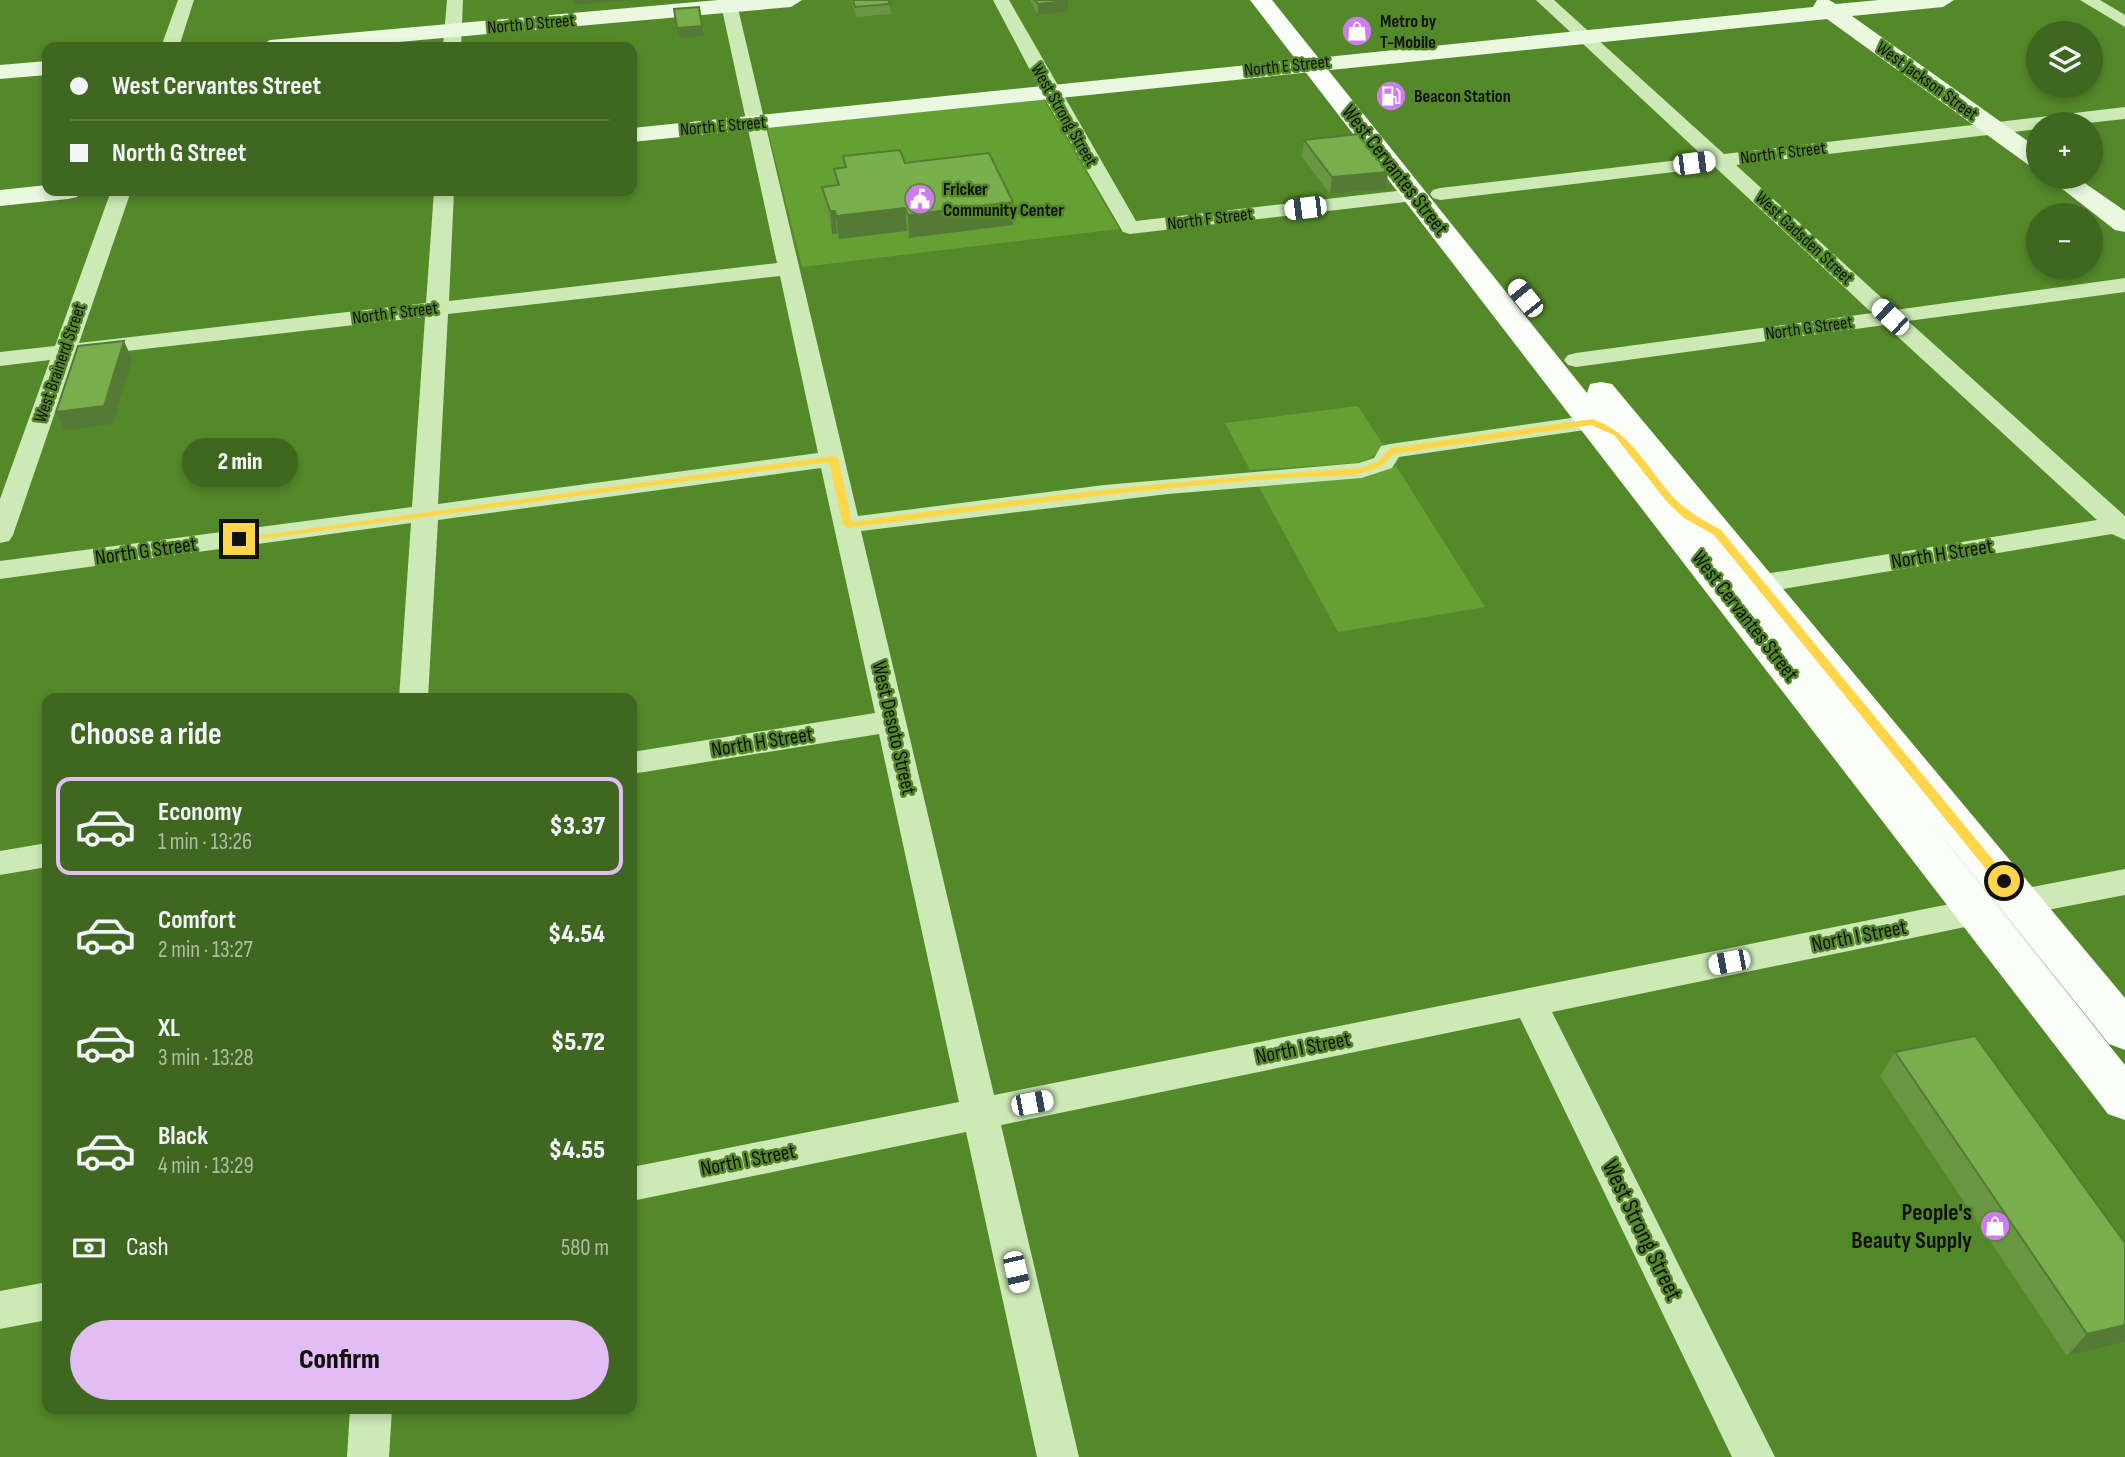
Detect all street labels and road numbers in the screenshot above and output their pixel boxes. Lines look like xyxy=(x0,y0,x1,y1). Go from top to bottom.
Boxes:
street label: North D Street xyxy=(486,10,576,38)
street label: West Jackson Street xyxy=(1872,37,1982,125)
street label: North E Street xyxy=(1243,51,1332,81)
street label: West Strong Street xyxy=(1026,60,1102,170)
street label: West Cervantes Street xyxy=(1336,100,1454,240)
street label: North E Street xyxy=(679,112,767,140)
street label: North F Street xyxy=(1739,137,1827,169)
street label: West Gadsden Street xyxy=(1751,187,1858,289)
street label: North F Street xyxy=(1166,203,1254,235)
street label: North F Street xyxy=(351,297,439,329)
street label: West Brainerd Street xyxy=(30,300,90,425)
street label: North G Street xyxy=(1764,311,1855,345)
street label: North G Street xyxy=(93,531,199,571)
street label: North H Street xyxy=(1889,534,1995,574)
street label: West Cervantes Street xyxy=(1686,546,1804,686)
street label: West Desoto Street xyxy=(866,659,922,797)
street label: North H Street xyxy=(709,722,815,762)
street label: North I Street xyxy=(1809,915,1909,957)
street label: North I Street xyxy=(1253,1027,1353,1069)
street label: North I Street xyxy=(698,1139,798,1181)
street label: West Strong Street xyxy=(1595,1155,1689,1305)

